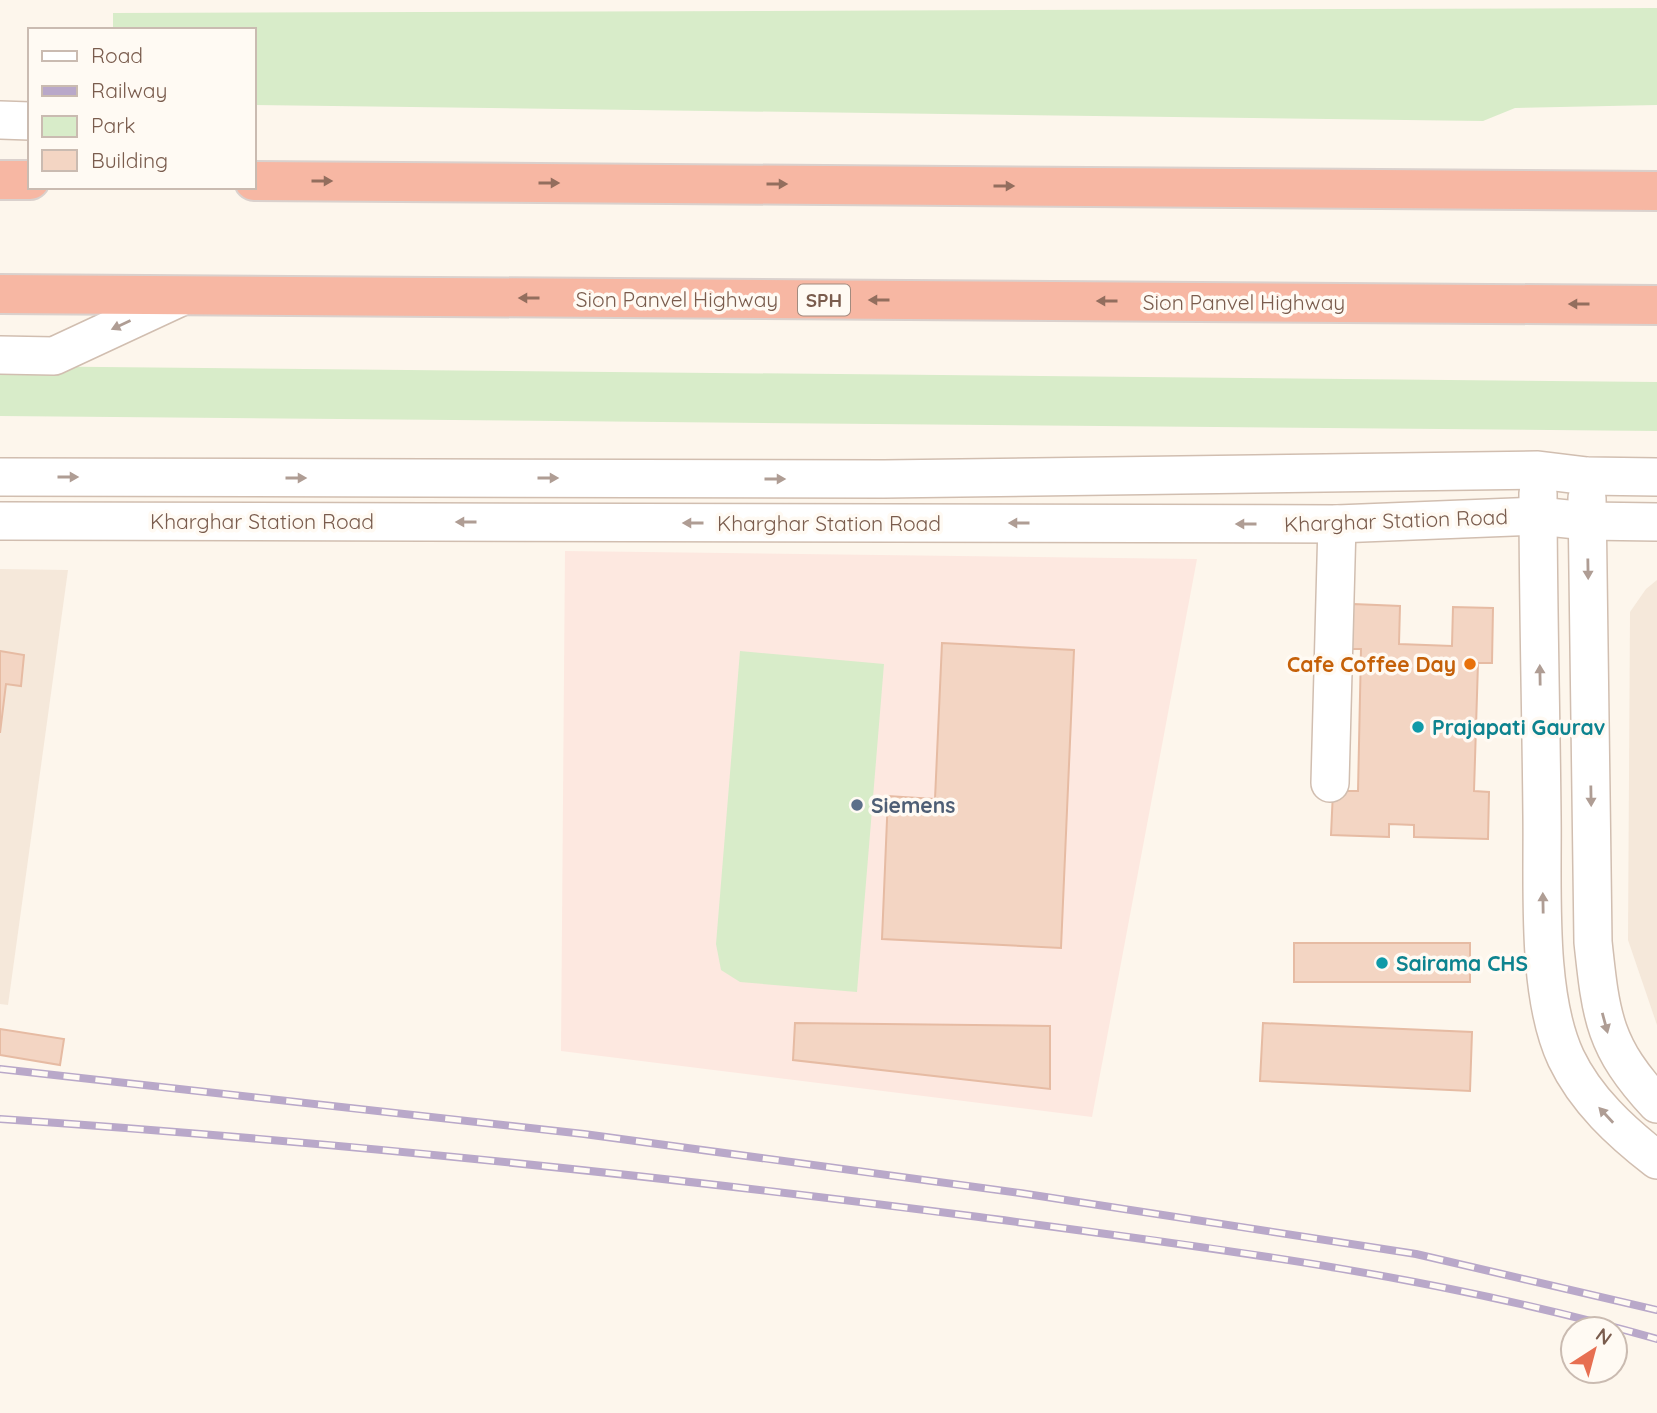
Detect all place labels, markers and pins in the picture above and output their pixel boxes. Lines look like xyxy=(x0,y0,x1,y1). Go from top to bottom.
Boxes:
place label: Cafe Coffee Day xyxy=(1287,651,1456,677)
marker: Cafe Coffee Day xyxy=(1462,656,1478,672)
place label: Prajapati Gaurav xyxy=(1432,714,1605,740)
marker: Prajapati Gaurav xyxy=(1410,719,1426,735)
place label: Siemens xyxy=(871,792,955,818)
marker: Siemens xyxy=(849,797,865,813)
place label: Sairama CHS xyxy=(1396,950,1528,976)
marker: Sairama CHS xyxy=(1374,955,1390,971)

